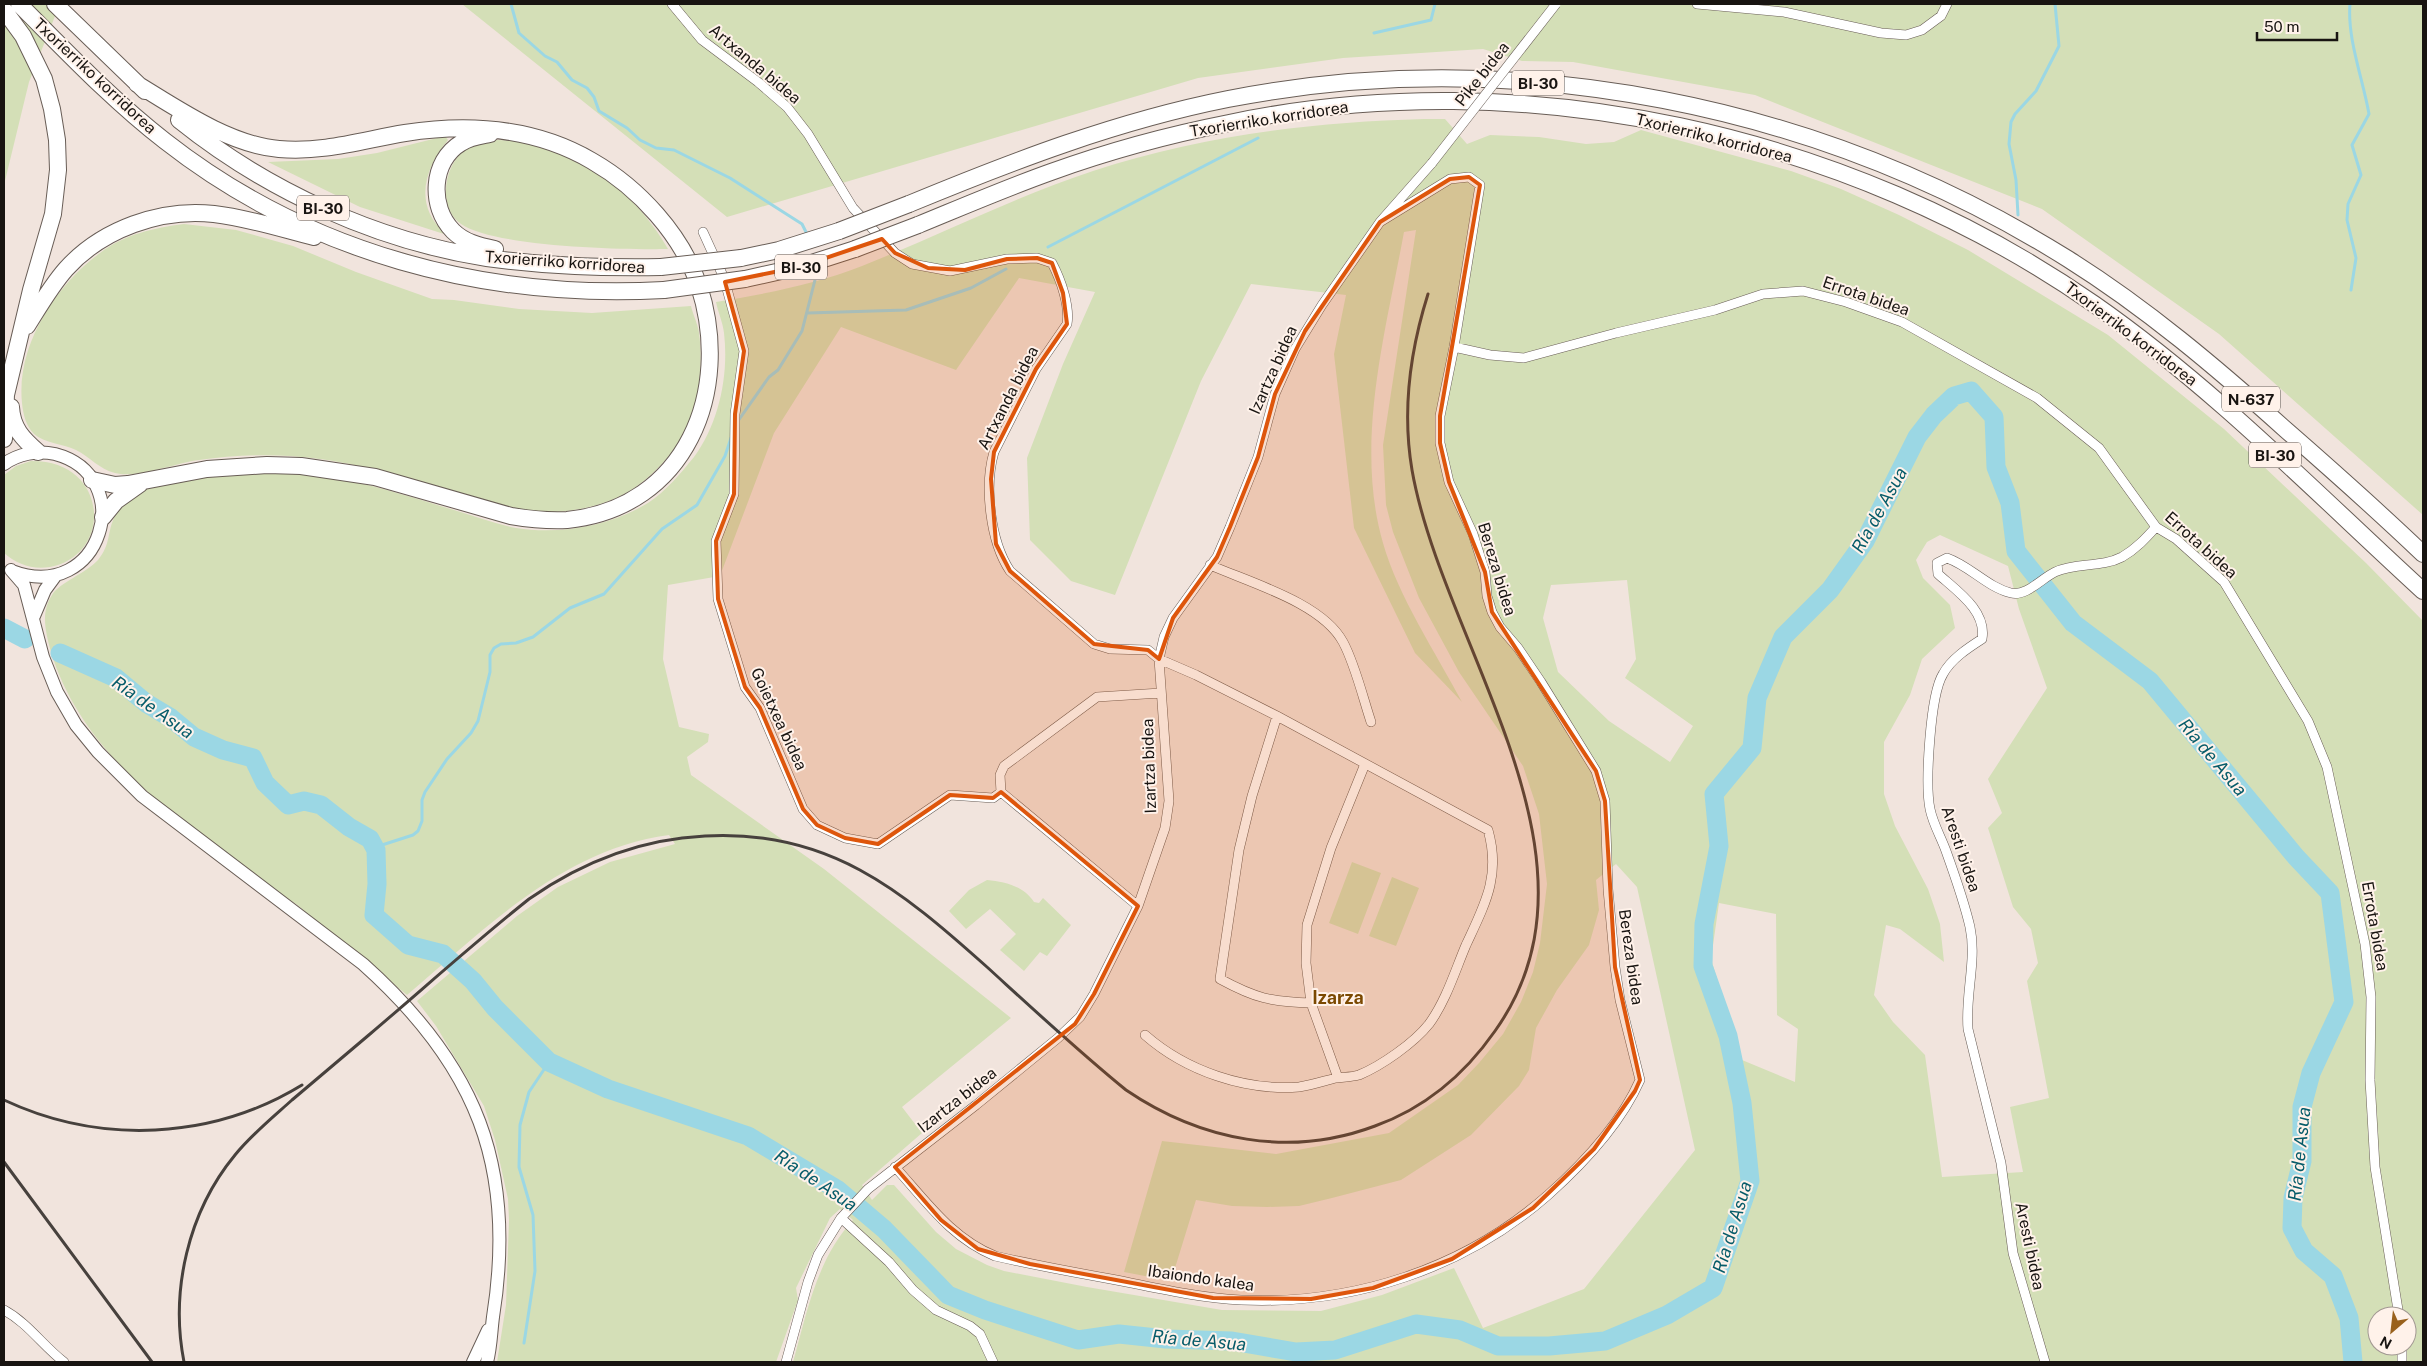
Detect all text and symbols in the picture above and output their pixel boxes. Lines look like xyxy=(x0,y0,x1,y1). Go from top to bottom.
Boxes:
scale bar xyxy=(2257,10,2337,42)
street label: Txorierriko korridorea xyxy=(30,14,160,138)
text: 50 m xyxy=(2264,18,2299,35)
street label: Artxanda bidea xyxy=(705,20,805,108)
street label: Pike bidea xyxy=(1451,38,1513,110)
road number: BI-30 xyxy=(1512,70,1564,96)
street label: Txorierriko korridorea xyxy=(1188,97,1350,141)
street label: Txorierriko korridorea xyxy=(1634,109,1794,167)
road number: BI-30 xyxy=(297,196,349,220)
street label: Txorierriko korridorea xyxy=(484,247,646,277)
road number: BI-30 xyxy=(775,254,827,280)
street label: Errota bidea xyxy=(1820,272,1912,320)
street label: Txorierriko korridorea xyxy=(2061,278,2201,390)
street label: Izartza bidea xyxy=(1245,323,1301,417)
street label: Artxanda bidea xyxy=(974,343,1042,453)
road number: N-637 xyxy=(2222,386,2280,412)
road number: BI-30 xyxy=(2249,442,2301,468)
water label: Ría de Asua xyxy=(1847,464,1911,556)
street label: Errota bidea xyxy=(2161,508,2241,582)
street label: Bereza bidea xyxy=(1474,520,1520,618)
street label: Goietxea bidea xyxy=(747,665,811,773)
water label: Ría de Asua xyxy=(108,671,198,743)
water label: Ría de Asua xyxy=(2175,714,2251,800)
street label: Izartza bidea xyxy=(1138,718,1160,814)
street label: Aresti bidea xyxy=(1937,804,1985,894)
street label: Errota bidea xyxy=(2358,880,2392,972)
street label: Bereza bidea xyxy=(1615,908,1647,1006)
district label: Izarza xyxy=(1312,987,1364,1008)
street label: Izartza bidea xyxy=(914,1063,1000,1137)
water label: Ría de Asua xyxy=(2284,1106,2314,1202)
water label: Ría de Asua xyxy=(771,1145,861,1215)
water label: Ría de Asua xyxy=(1708,1179,1756,1275)
street label: Aresti bidea xyxy=(2011,1200,2049,1292)
street label: Ibaiondo kalea xyxy=(1147,1261,1255,1295)
north arrow xyxy=(2367,1306,2417,1356)
water label: Ría de Asua xyxy=(1151,1325,1247,1355)
text: N xyxy=(2377,1333,2394,1352)

